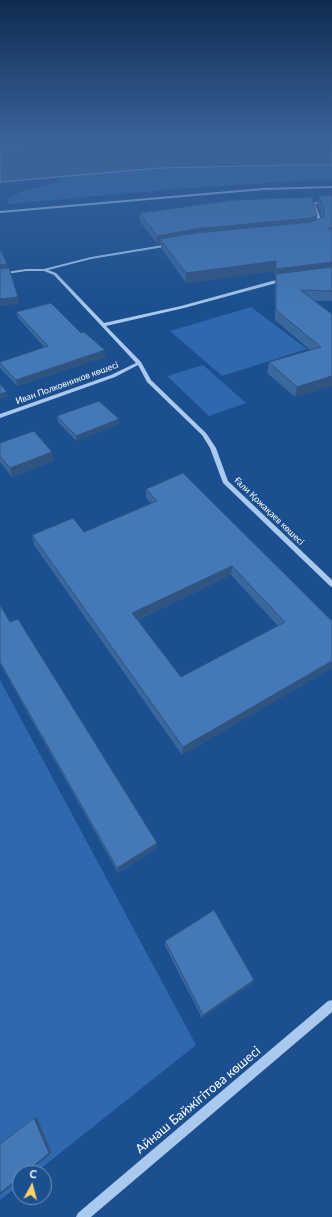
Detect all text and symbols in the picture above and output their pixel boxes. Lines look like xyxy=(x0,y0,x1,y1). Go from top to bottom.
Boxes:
street label: Иван Полковников көшесі xyxy=(14,359,120,407)
street label: Ғали Қожақаев көшесі xyxy=(232,475,306,547)
street label: Айнаш Байжігітова көшесі xyxy=(132,1043,264,1157)
north arrow xyxy=(12,1165,52,1205)
text: С xyxy=(29,1167,38,1180)

